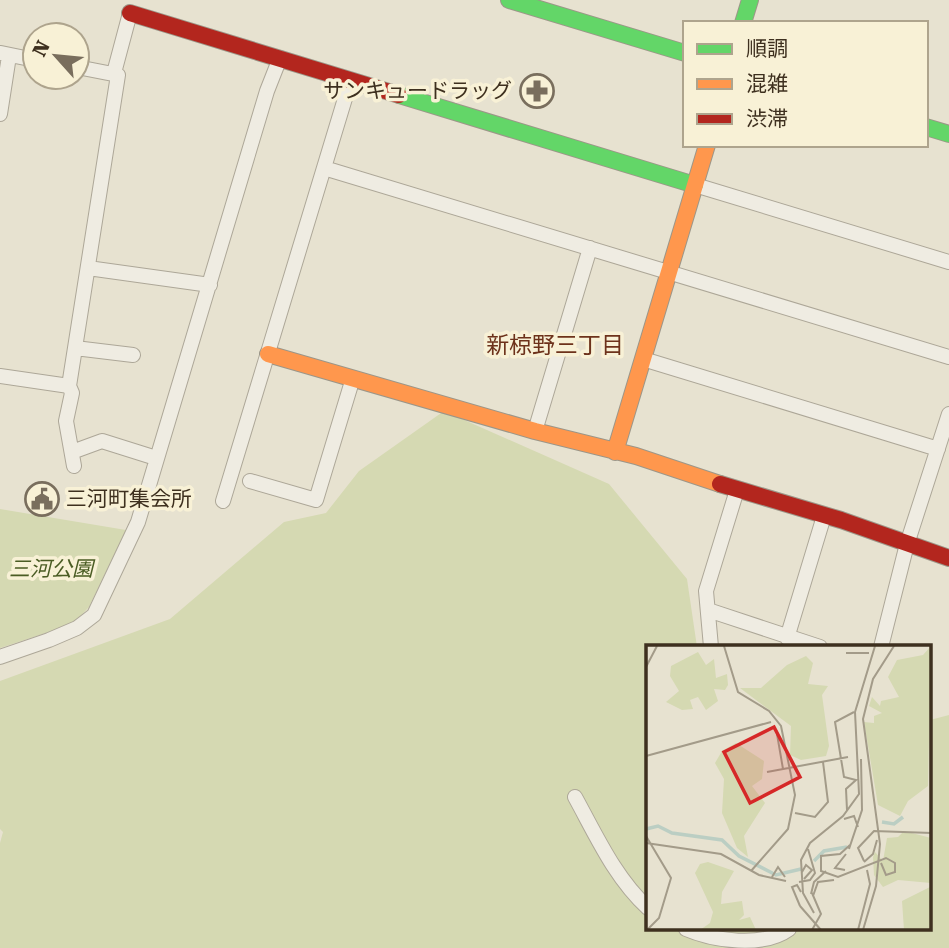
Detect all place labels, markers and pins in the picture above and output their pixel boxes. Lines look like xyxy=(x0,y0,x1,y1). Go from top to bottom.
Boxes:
pharmacy icon: サンキュードラッグ xyxy=(518,72,556,110)
place label: サンキュードラッグ xyxy=(323,79,512,103)
public building icon: 三河町集会所 xyxy=(23,480,61,518)
place label: 三河町集会所 xyxy=(66,487,192,511)

